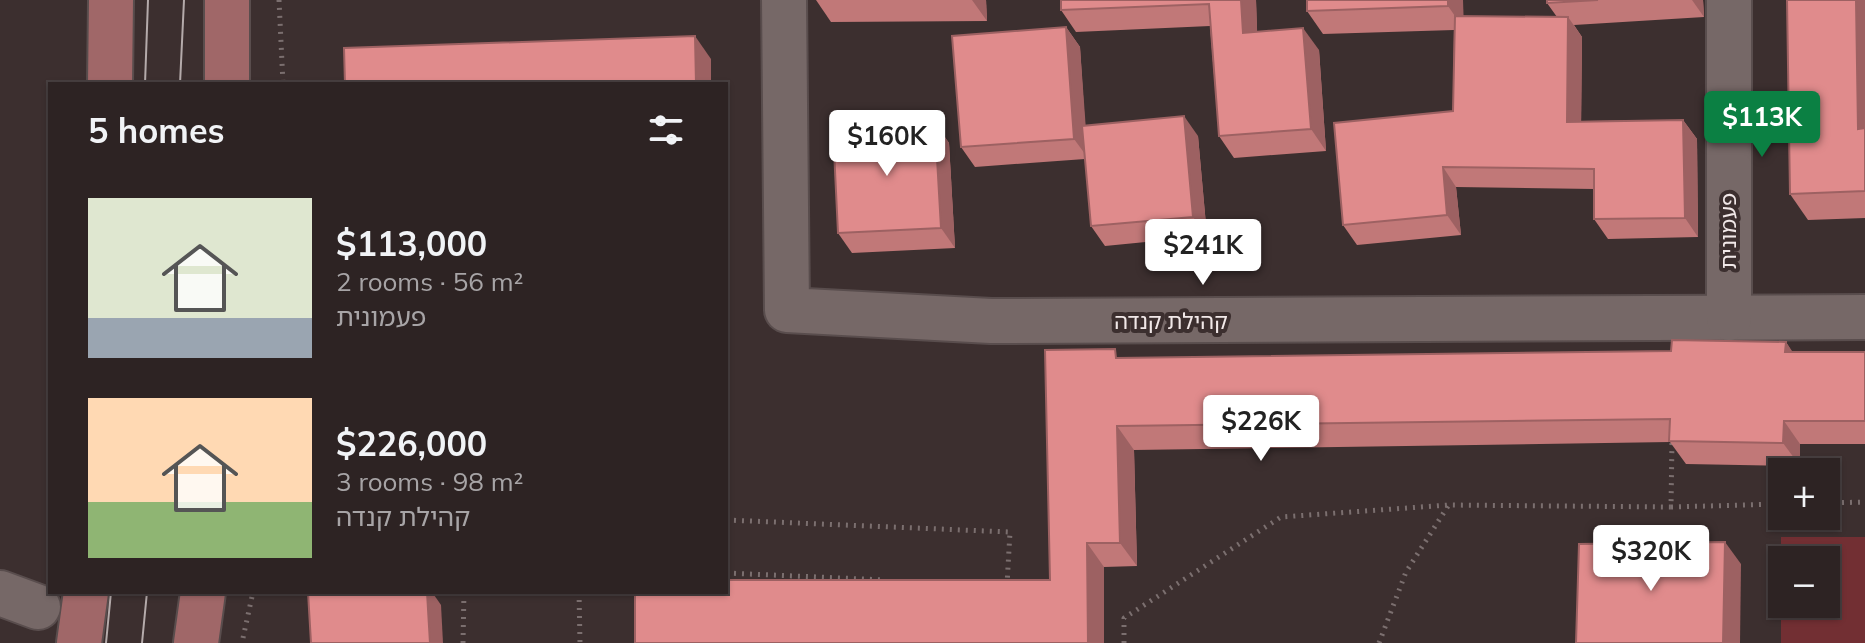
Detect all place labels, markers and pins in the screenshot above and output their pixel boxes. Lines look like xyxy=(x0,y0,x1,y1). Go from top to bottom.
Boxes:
pin: $113K xyxy=(1706,91,1818,159)
pin: $160K xyxy=(831,110,943,178)
pin: $241K xyxy=(1147,219,1259,287)
pin: $226K xyxy=(1205,395,1317,463)
pin: $320K xyxy=(1595,525,1707,593)

